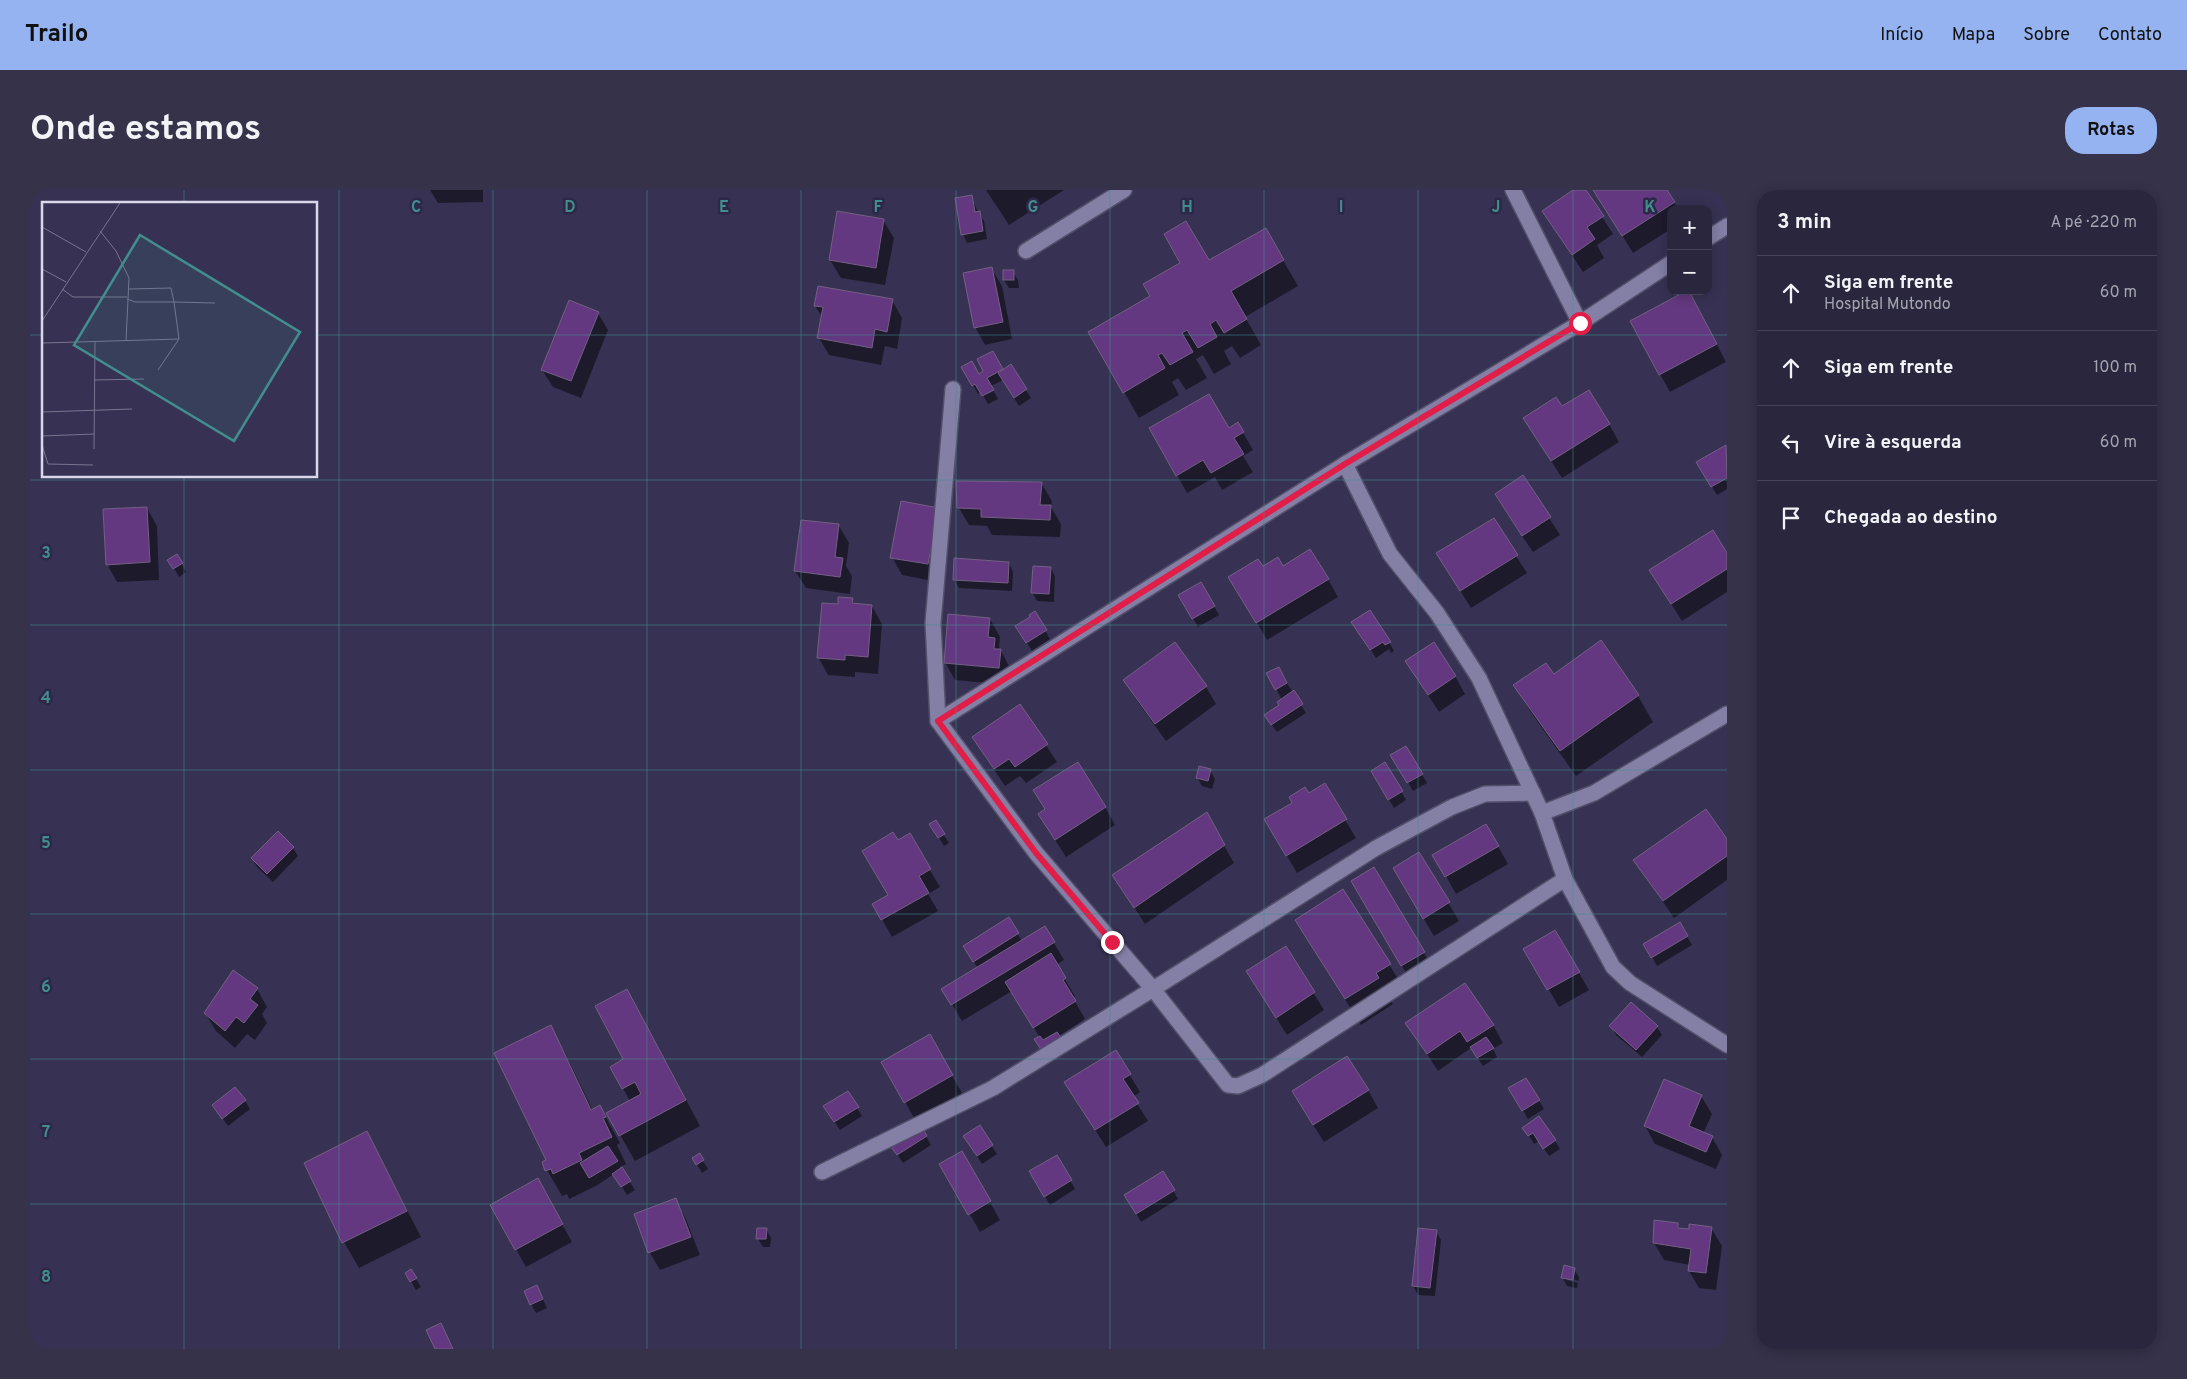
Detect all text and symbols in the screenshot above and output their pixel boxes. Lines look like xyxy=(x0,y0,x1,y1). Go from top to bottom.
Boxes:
text: Trailo xyxy=(25,20,88,50)
text: Início xyxy=(1880,24,1924,47)
text: Mapa xyxy=(1952,24,1995,47)
text: Sobre xyxy=(2023,24,2070,47)
text: Contato xyxy=(2098,24,2162,47)
button: Rotas xyxy=(2065,107,2157,154)
text: Onde estamos xyxy=(30,108,261,152)
text: C xyxy=(411,198,421,218)
text: D xyxy=(564,198,576,218)
text: E xyxy=(719,198,729,218)
text: F xyxy=(873,198,883,218)
text: G xyxy=(1028,198,1038,218)
text: H xyxy=(1181,198,1193,218)
text: I xyxy=(1339,198,1343,218)
text: J xyxy=(1492,198,1500,218)
text: K xyxy=(1644,198,1656,218)
inset map xyxy=(42,202,318,478)
map controls xyxy=(1667,205,1712,295)
button: + xyxy=(1667,205,1712,250)
text: 3 min xyxy=(1777,209,1832,236)
text: A pé · 220 m xyxy=(2050,213,2137,233)
button: − xyxy=(1667,250,1712,295)
text: Siga em frente xyxy=(1824,271,1953,295)
icon: ahead xyxy=(1777,279,1805,307)
text: 60 m xyxy=(2100,283,2137,303)
text: Hospital Mutondo xyxy=(1824,295,1951,315)
route start xyxy=(1569,312,1592,335)
icon: ahead xyxy=(1777,354,1805,382)
text: Siga em frente xyxy=(1824,356,1953,380)
text: 100 m xyxy=(2093,358,2137,378)
icon: left xyxy=(1777,429,1805,457)
text: Vire à esquerda xyxy=(1824,431,1962,455)
text: 60 m xyxy=(2100,433,2137,453)
icon: arrive xyxy=(1777,504,1805,532)
text: Chegada ao destino xyxy=(1824,506,1998,530)
text: 3 xyxy=(41,544,51,564)
text: 4 xyxy=(41,689,51,709)
text: 5 xyxy=(41,834,51,854)
route end xyxy=(1101,931,1124,954)
text: 6 xyxy=(41,978,51,998)
text: 7 xyxy=(42,1123,50,1143)
text: 8 xyxy=(41,1268,51,1288)

